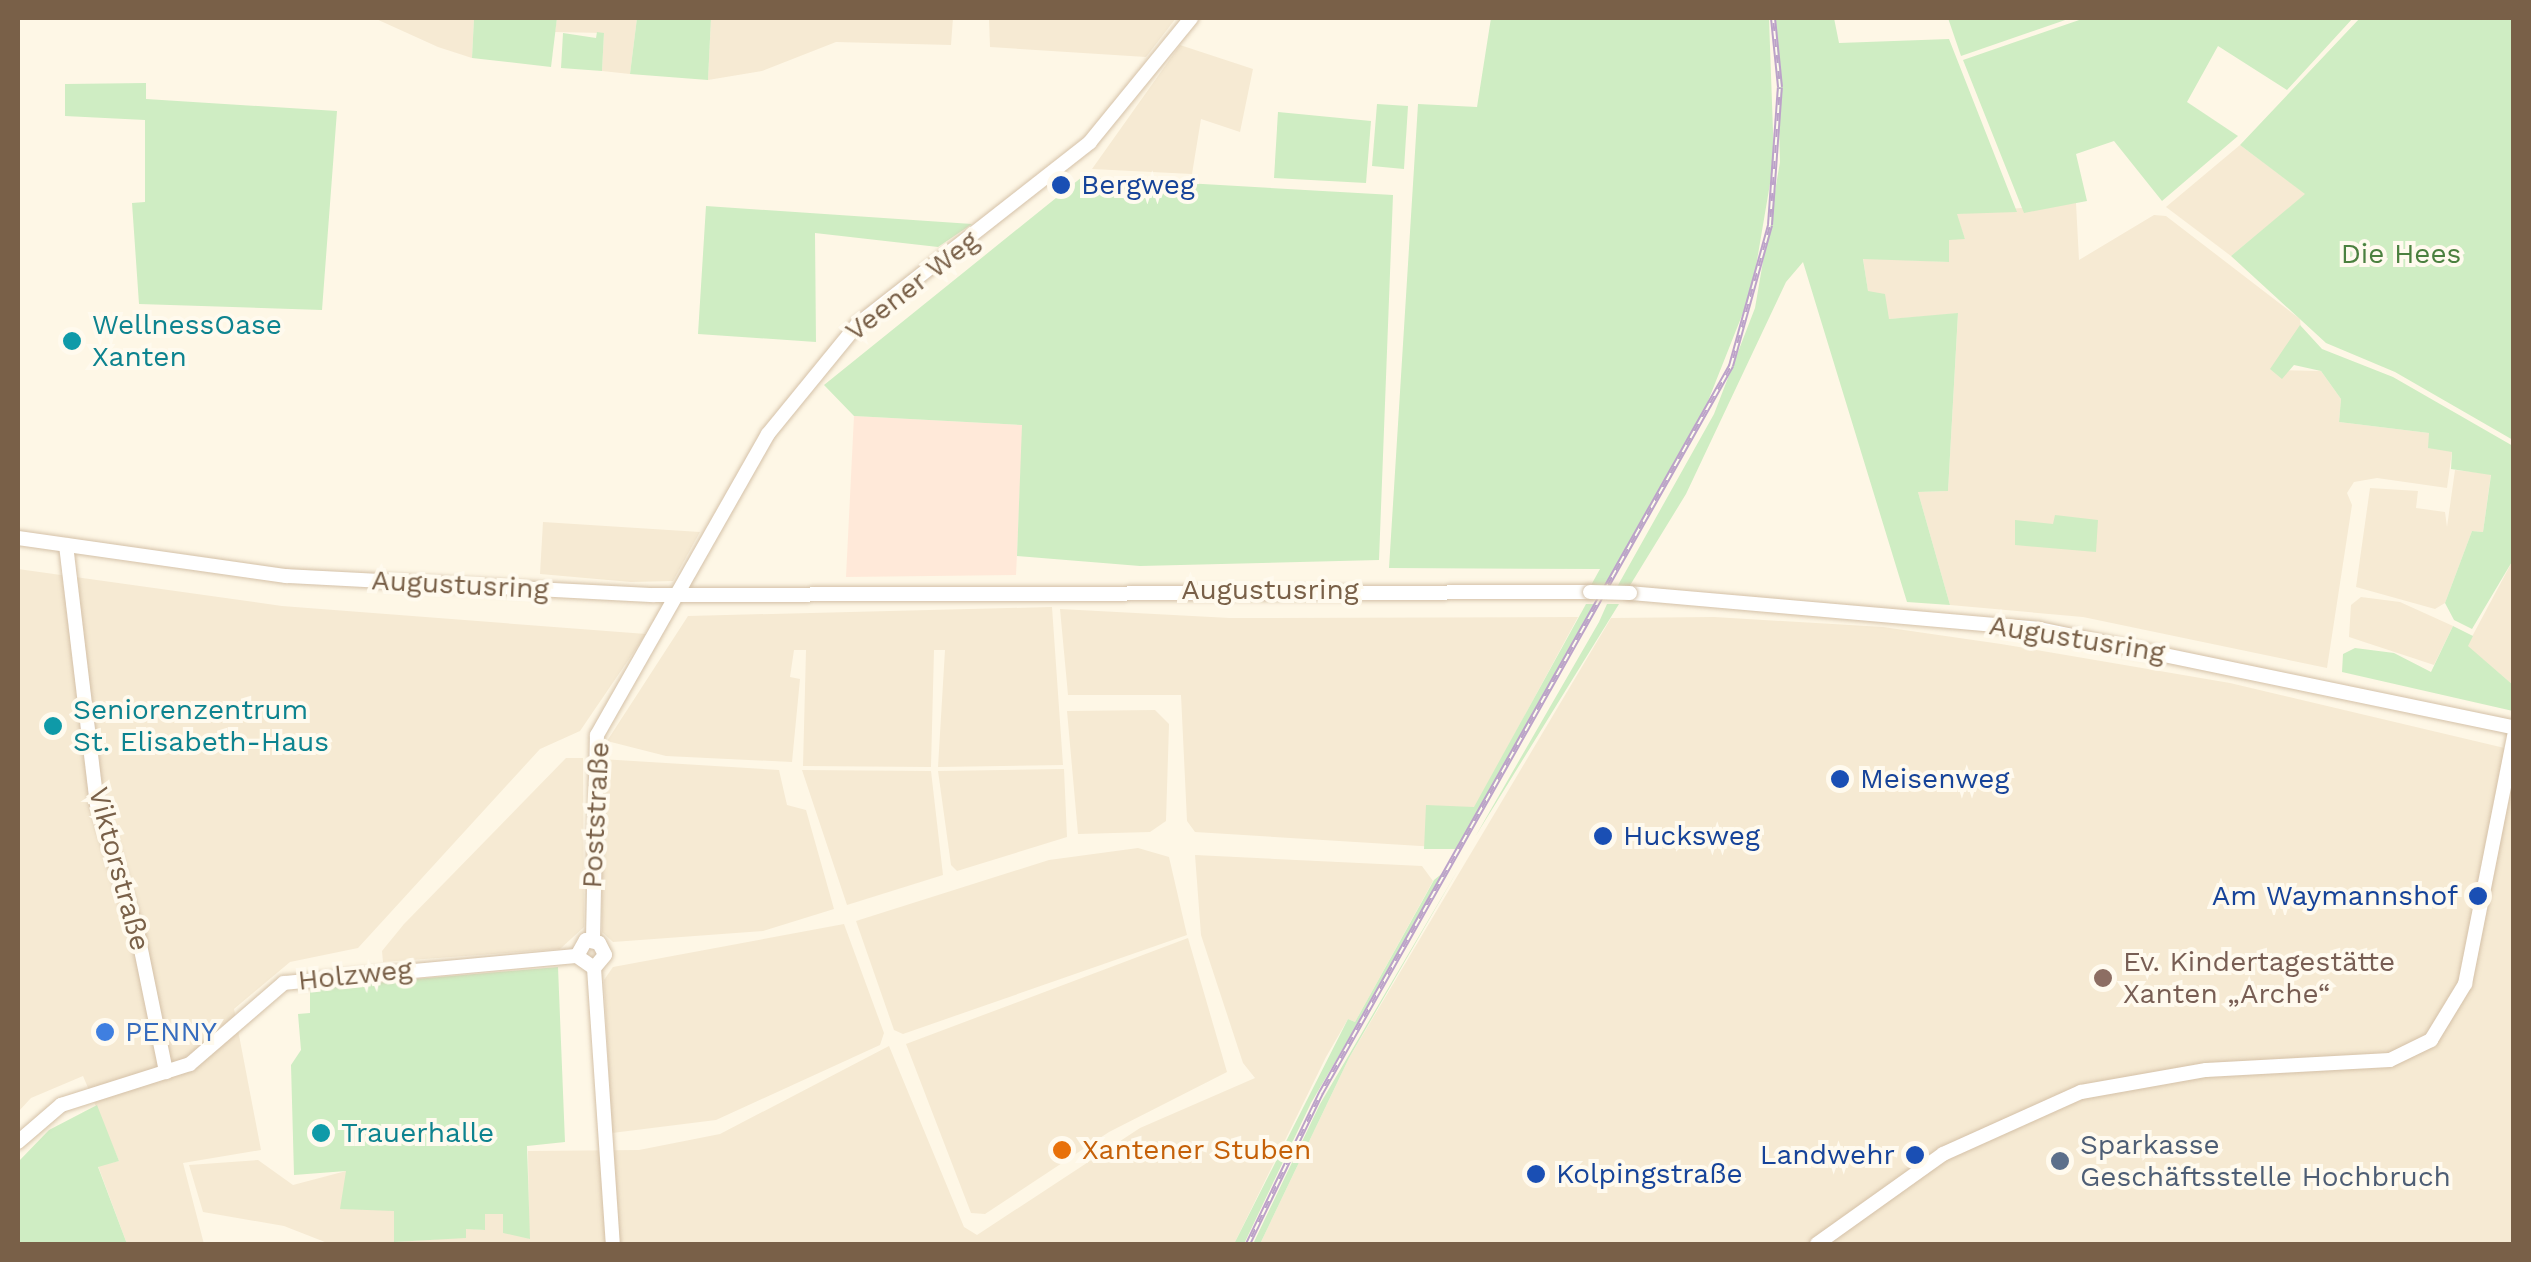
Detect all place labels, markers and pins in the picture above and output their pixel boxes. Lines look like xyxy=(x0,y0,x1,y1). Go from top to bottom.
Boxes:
place label: Bergweg xyxy=(1081,168,1195,202)
marker: Bergweg xyxy=(1050,174,1072,196)
place label: WellnessOase Xanten xyxy=(92,308,282,374)
marker: WellnessOase Xanten xyxy=(61,330,83,352)
place label: Seniorenzentrum St. Elisabeth-Haus xyxy=(73,693,329,759)
marker: Seniorenzentrum St. Elisabeth-Haus xyxy=(42,715,64,737)
place label: Meisenweg xyxy=(1860,762,2009,796)
marker: Meisenweg xyxy=(1829,768,1851,790)
place label: Hucksweg xyxy=(1623,819,1760,853)
marker: Hucksweg xyxy=(1592,825,1614,847)
place label: Am Waymannshof xyxy=(2211,879,2458,913)
marker: Am Waymannshof xyxy=(2467,885,2489,907)
place label: Ev. Kindertagestätte Xanten „Arche“ xyxy=(2123,945,2395,1011)
marker: Ev. Kindertagestätte Xanten „Arche“ xyxy=(2092,967,2114,989)
place label: PENNY xyxy=(125,1015,217,1049)
marker: PENNY xyxy=(94,1021,116,1043)
place label: Trauerhalle xyxy=(341,1116,494,1150)
marker: Trauerhalle xyxy=(310,1122,332,1144)
place label: Sparkasse Geschäftsstelle Hochbruch xyxy=(2080,1128,2451,1194)
place label: Xantener Stuben xyxy=(1082,1133,1312,1167)
place label: Landwehr xyxy=(1760,1138,1895,1172)
marker: Xantener Stuben xyxy=(1051,1139,1073,1161)
marker: Landwehr xyxy=(1904,1144,1926,1166)
marker: Sparkasse Geschäftsstelle Hochbruch xyxy=(2049,1150,2071,1172)
place label: Kolpingstraße xyxy=(1556,1157,1743,1191)
marker: Kolpingstraße xyxy=(1525,1163,1547,1185)

